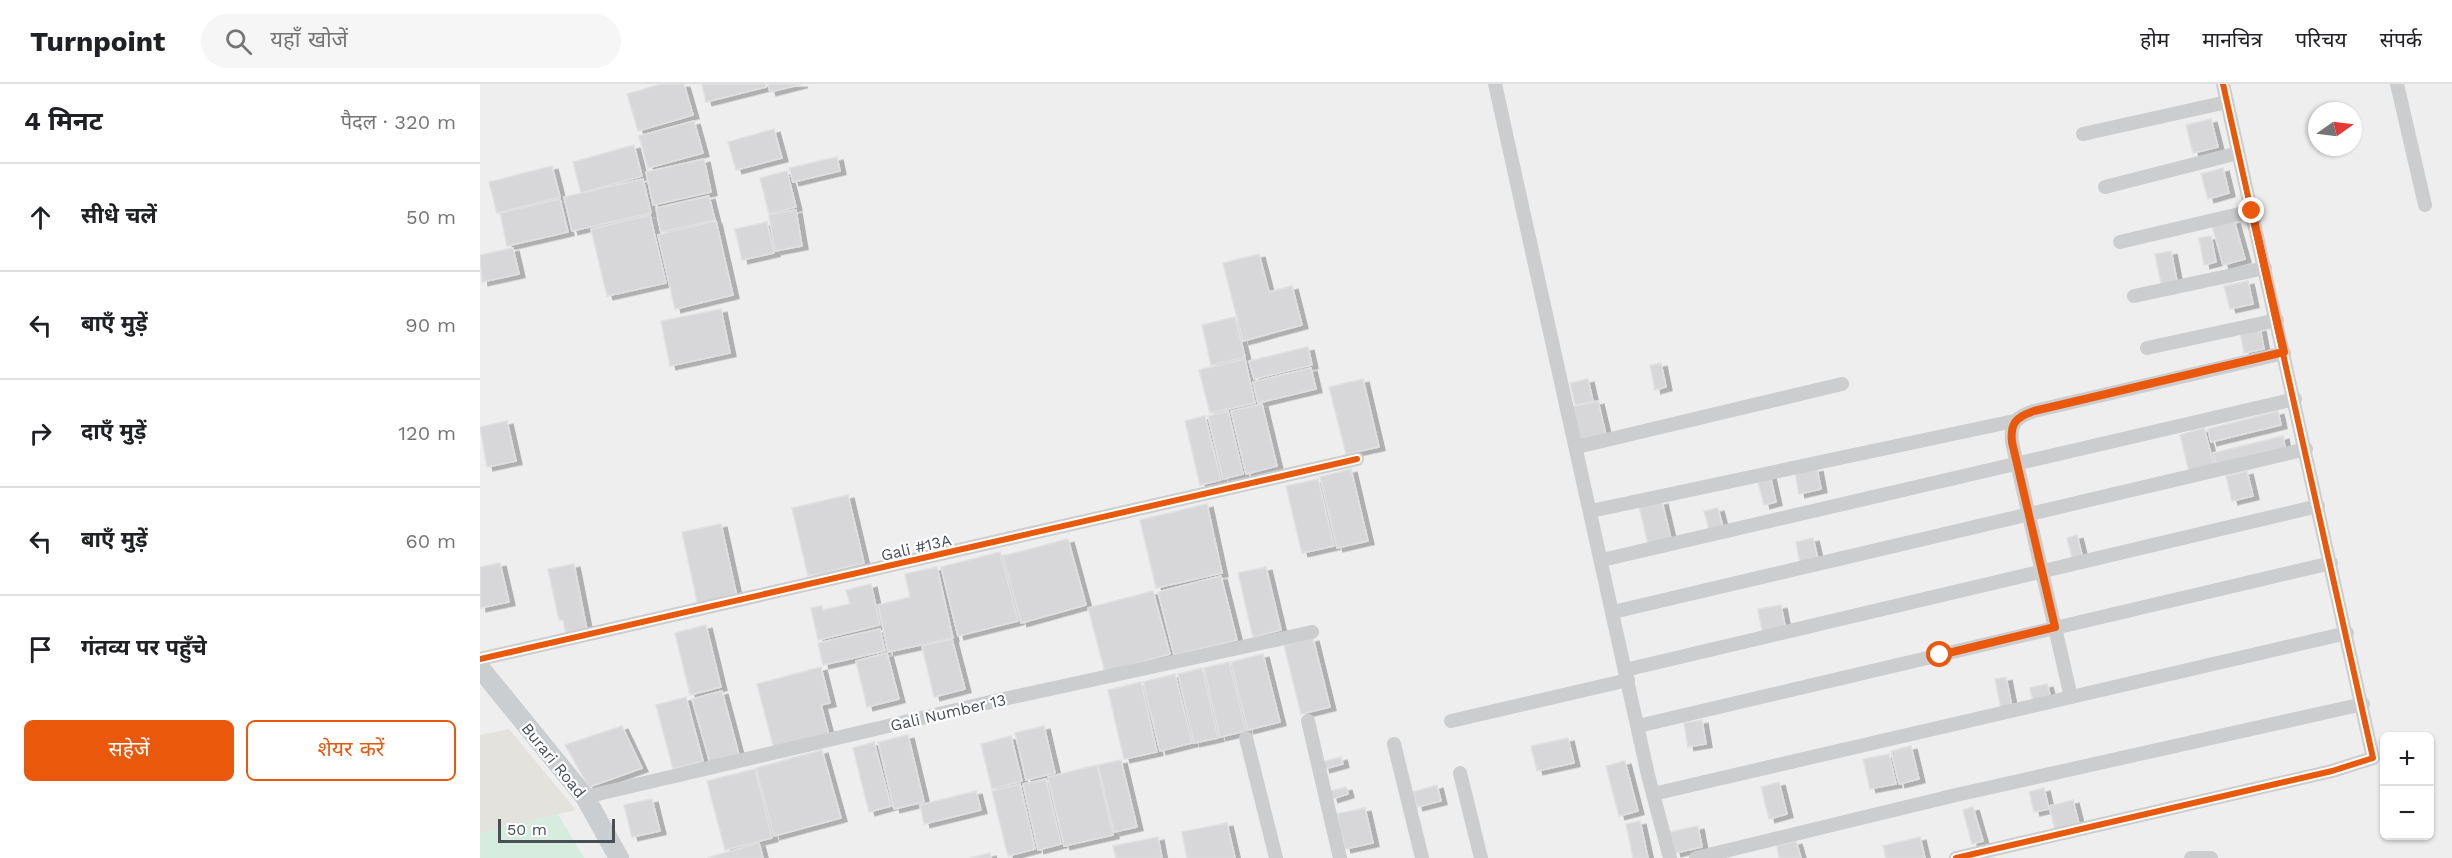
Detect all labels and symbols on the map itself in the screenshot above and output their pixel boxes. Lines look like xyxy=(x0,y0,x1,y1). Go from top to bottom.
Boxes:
north arrow xyxy=(2308,102,2362,156)
route end xyxy=(2238,197,2264,223)
street label: Gali #13A xyxy=(879,530,954,565)
route start xyxy=(1926,641,1952,667)
street label: Gali Number 13 xyxy=(888,690,1008,735)
street label: Burari Road xyxy=(518,719,590,802)
scale bar xyxy=(498,816,615,844)

